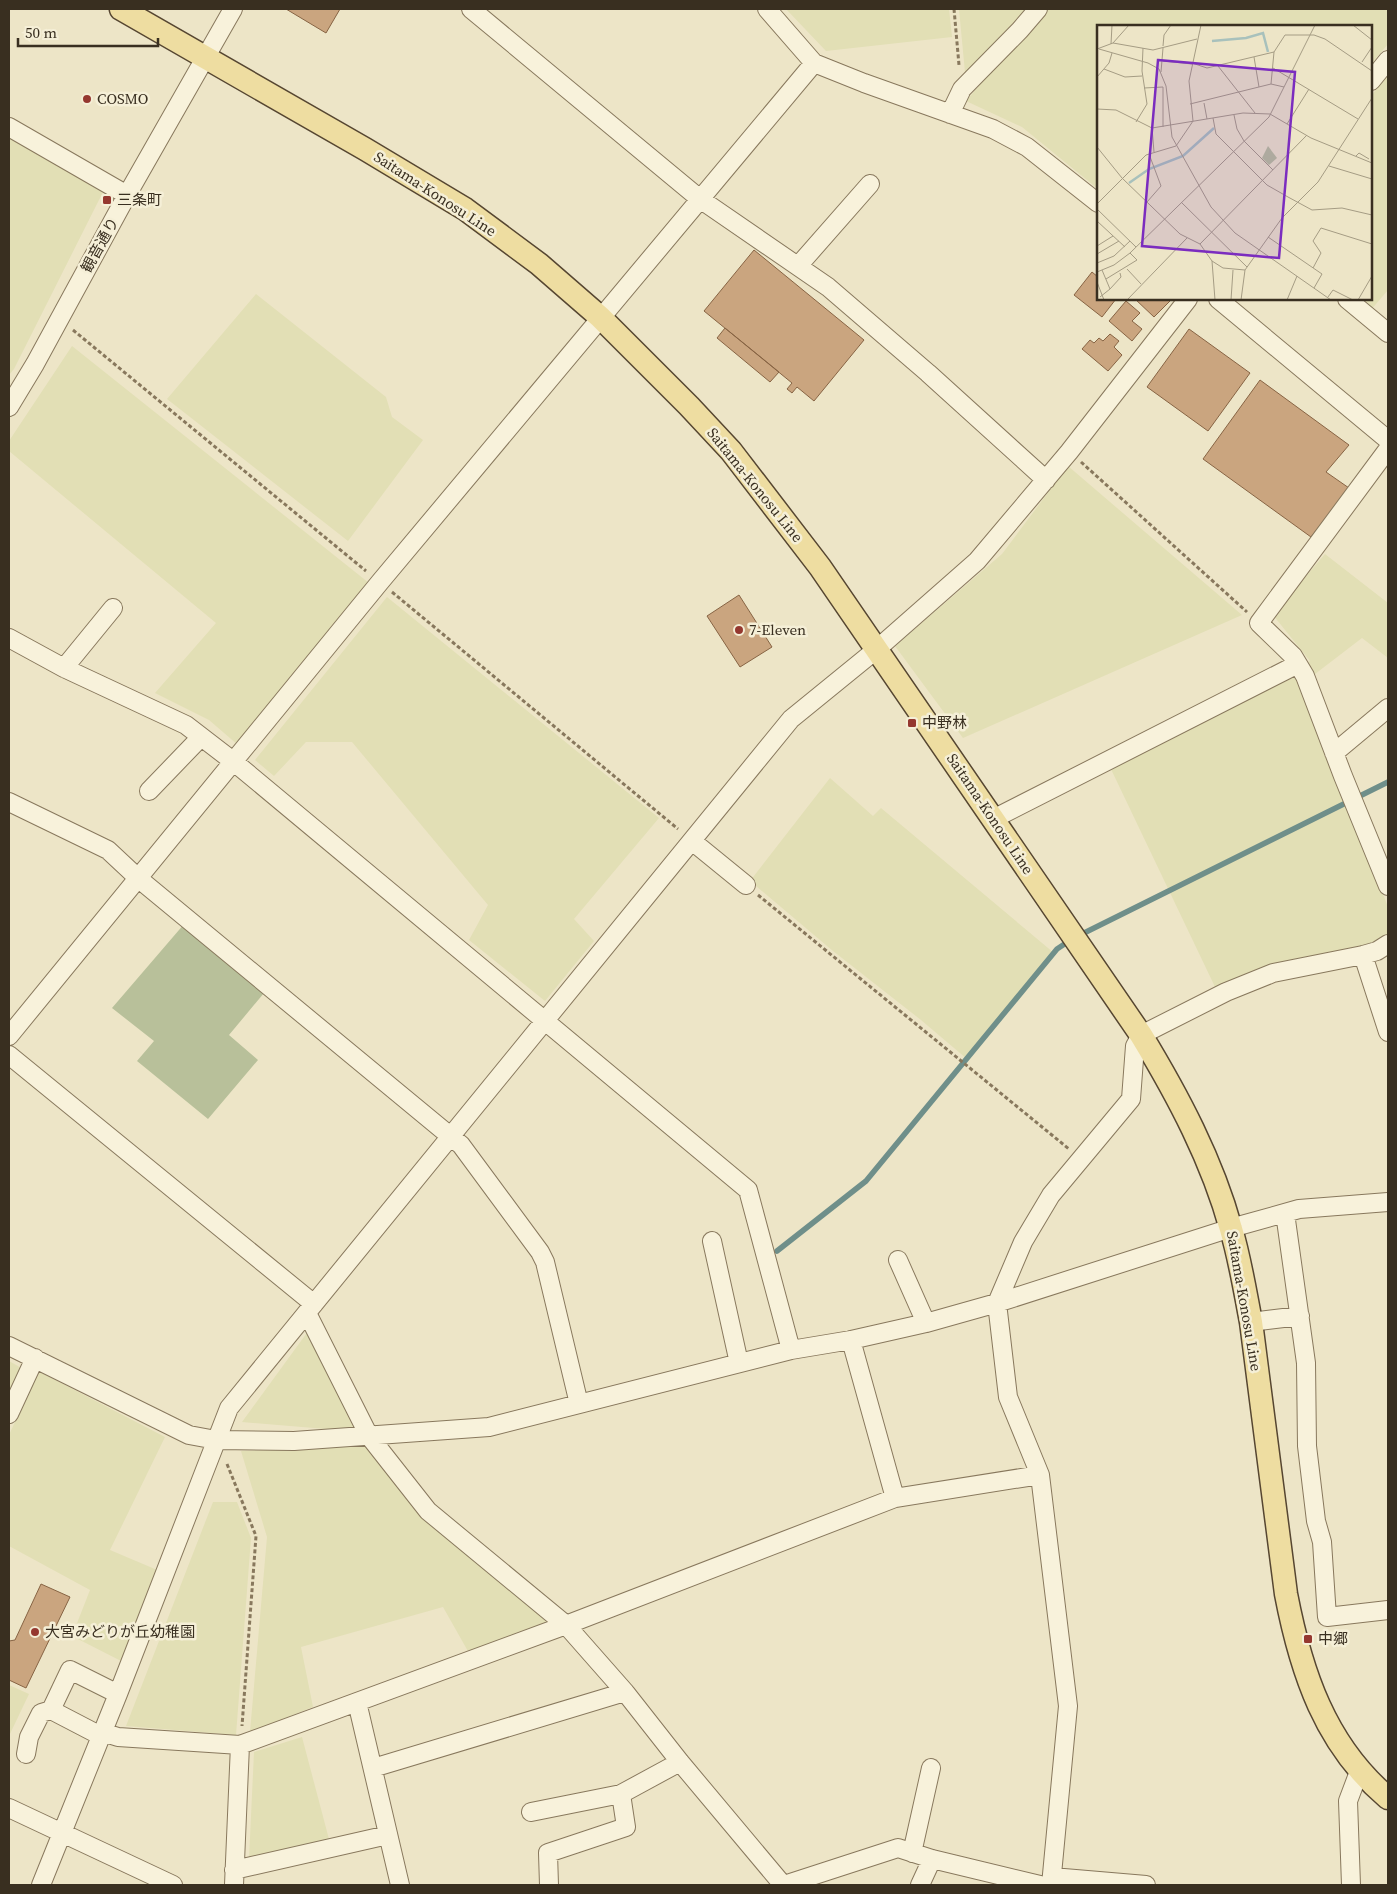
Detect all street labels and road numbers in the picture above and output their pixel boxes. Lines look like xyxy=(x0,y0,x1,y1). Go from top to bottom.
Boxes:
street label: Saitama-Konosu Line xyxy=(370,146,501,241)
street label: 観音通り xyxy=(76,213,123,276)
street label: Saitama-Konosu Line xyxy=(703,423,808,547)
street label: Saitama-Konosu Line xyxy=(942,749,1039,879)
street label: Saitama-Konosu Line xyxy=(1222,1229,1267,1373)

